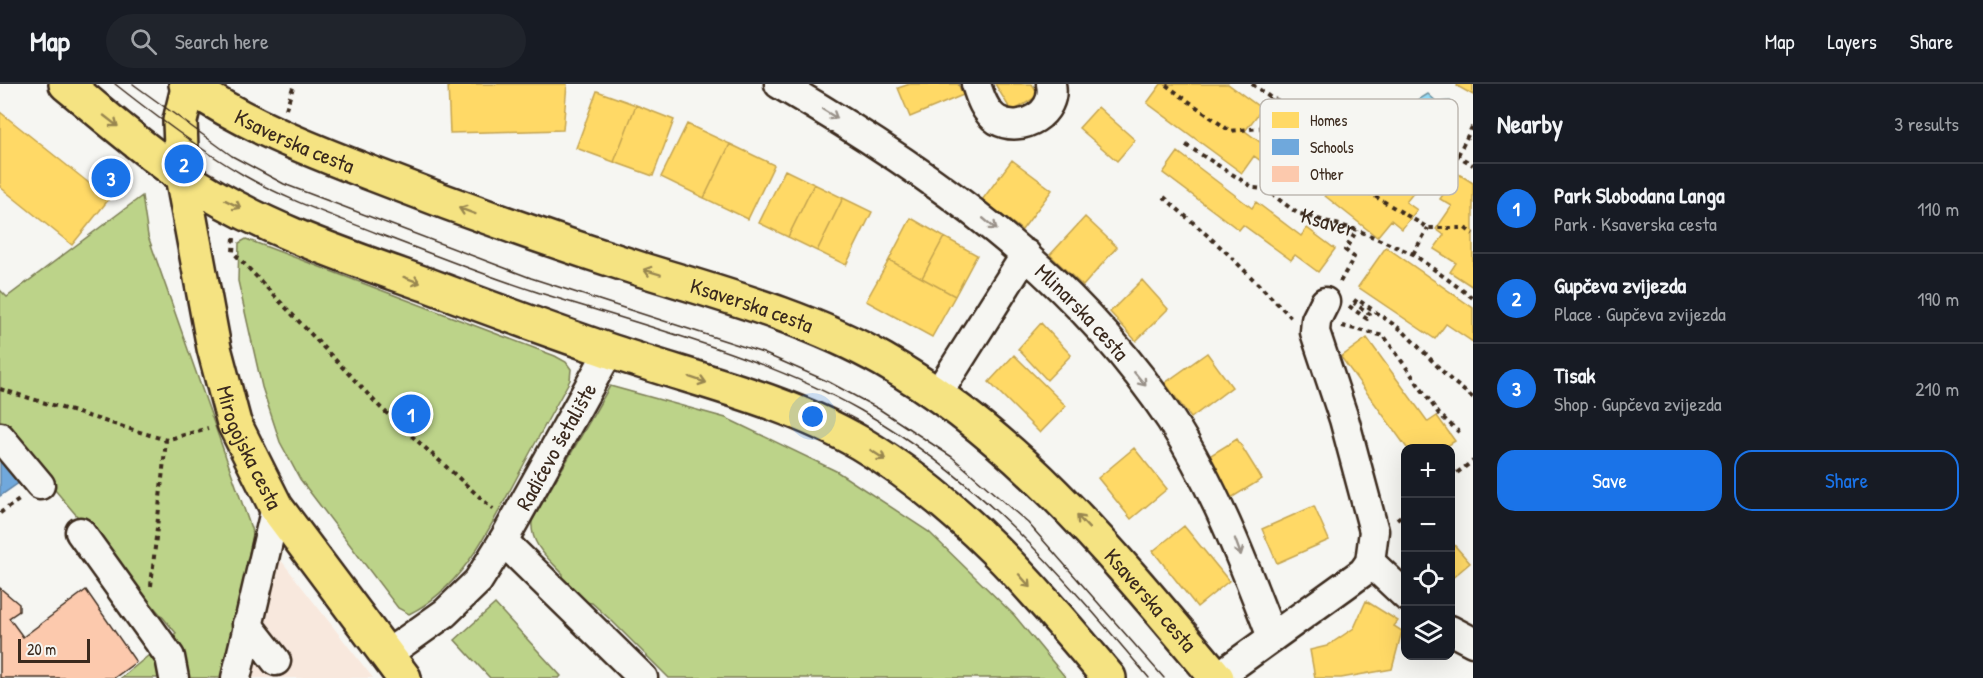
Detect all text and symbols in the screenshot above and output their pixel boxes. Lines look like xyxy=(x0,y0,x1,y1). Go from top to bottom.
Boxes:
search box xyxy=(106,14,526,68)
text: Map xyxy=(30,22,70,60)
icon: search xyxy=(127,25,160,58)
text: Search here xyxy=(175,26,269,56)
text: Map xyxy=(1765,27,1794,56)
text: Layers xyxy=(1827,27,1877,56)
text: Share xyxy=(1910,27,1953,56)
legend xyxy=(1260,99,1458,195)
street label: Ksaverska cesta xyxy=(229,101,359,181)
text: Nearby xyxy=(1497,106,1563,141)
one-way arrow xyxy=(821,108,838,120)
text: Homes xyxy=(1310,109,1347,131)
text: 3 results xyxy=(1894,110,1959,137)
one-way arrow xyxy=(103,115,119,128)
text: Schools xyxy=(1310,136,1354,158)
pin: 2 xyxy=(164,142,204,187)
pin: 3 xyxy=(92,156,130,200)
text: Other xyxy=(1310,163,1344,185)
text: Park Slobodana Langa xyxy=(1554,180,1725,210)
text: 1 xyxy=(1513,195,1520,222)
text: 110 m xyxy=(1917,195,1959,222)
one-way arrow xyxy=(224,199,242,211)
street label: Ksaver xyxy=(1298,200,1359,244)
one-way arrow xyxy=(458,205,477,216)
text: Park · Ksaverska cesta xyxy=(1554,210,1717,237)
one-way arrow xyxy=(982,218,998,231)
street label: Mlinarska cesta xyxy=(1029,257,1137,367)
one-way arrow xyxy=(643,266,662,277)
street label: Ksaverska cesta xyxy=(687,270,818,340)
text: Gupčeva zvijezda xyxy=(1554,270,1686,300)
one-way arrow xyxy=(403,275,421,286)
text: 2 xyxy=(1512,285,1521,312)
text: 190 m xyxy=(1917,285,1959,312)
text: Place · Gupčeva zvijezda xyxy=(1554,300,1726,327)
text: Tisak xyxy=(1554,360,1595,390)
one-way arrow xyxy=(1134,371,1147,387)
one-way arrow xyxy=(688,375,707,386)
text: 3 xyxy=(1512,375,1521,402)
text: 210 m xyxy=(1915,375,1959,402)
street label: Radićevo šetalište xyxy=(508,377,603,515)
street label: Mirogojska cesta xyxy=(210,382,290,515)
text: Shop · Gupčeva zvijezda xyxy=(1554,390,1722,417)
pin: 1 xyxy=(392,392,430,436)
your location xyxy=(798,402,827,431)
map controls xyxy=(1401,444,1455,660)
button: + xyxy=(1401,444,1455,498)
one-way arrow xyxy=(869,449,885,461)
button: Save xyxy=(1497,450,1722,511)
button: Share xyxy=(1734,450,1959,511)
button: − xyxy=(1401,498,1455,552)
one-way arrow xyxy=(1076,515,1090,530)
one-way arrow xyxy=(1233,537,1244,556)
street label: Ksaverska cesta xyxy=(1098,542,1204,659)
button: locate xyxy=(1401,552,1455,606)
one-way arrow xyxy=(1018,573,1032,588)
button: layers xyxy=(1401,606,1455,660)
scale bar xyxy=(18,636,90,664)
text: 20 m xyxy=(27,638,56,660)

